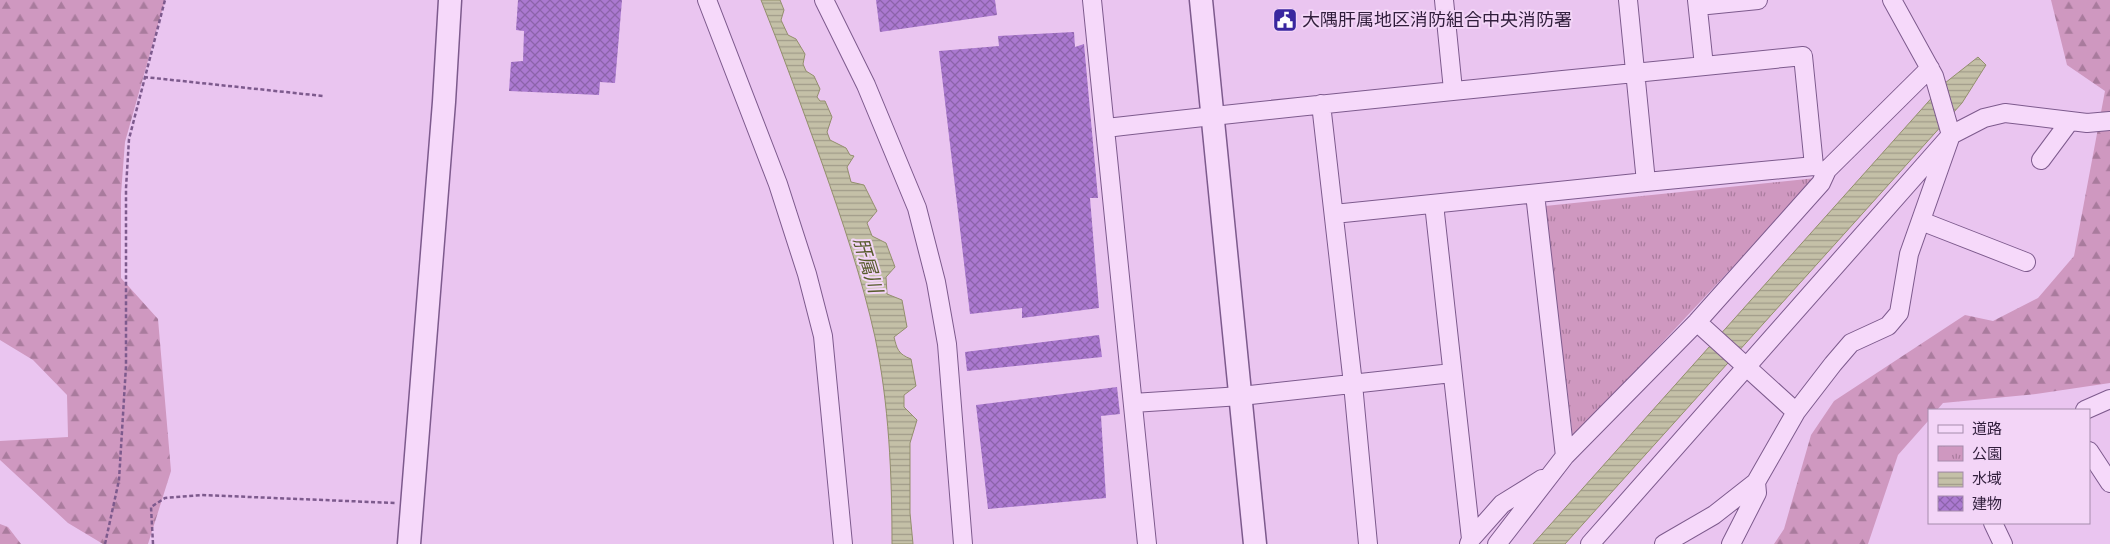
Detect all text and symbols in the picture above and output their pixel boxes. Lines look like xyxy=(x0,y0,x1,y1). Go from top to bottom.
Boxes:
public building icon: 大隅肝属地区消防組合中央消防署 xyxy=(1272,7,1298,33)
place label: 大隅肝属地区消防組合中央消防署 xyxy=(1302,9,1572,31)
water label: 肝属川 xyxy=(849,234,888,298)
legend xyxy=(1928,409,2090,524)
text: 道路 xyxy=(1972,420,2002,438)
text: 公園 xyxy=(1972,445,2002,463)
text: 水域 xyxy=(1972,470,2002,488)
text: 建物 xyxy=(1972,495,2002,513)

